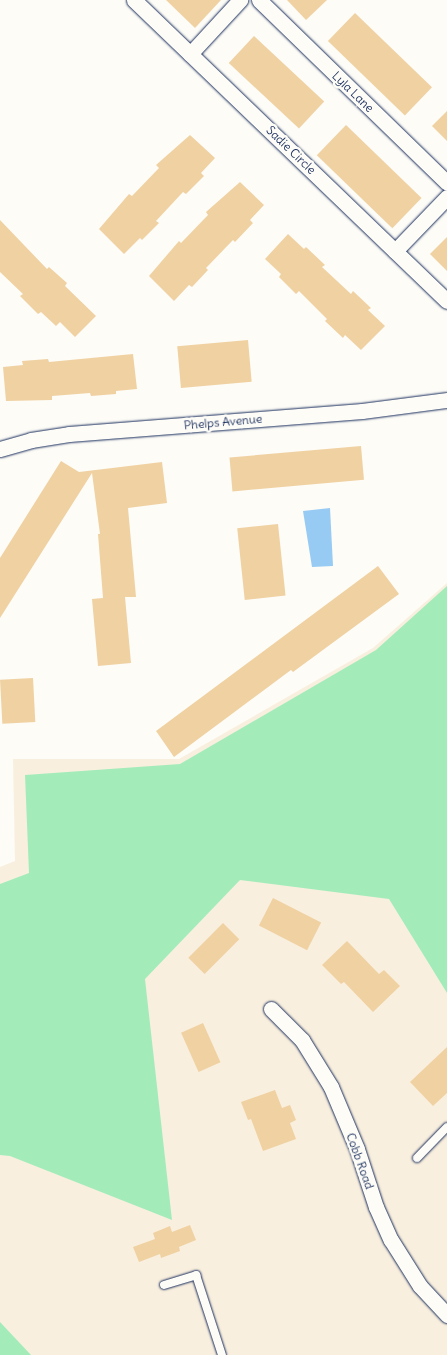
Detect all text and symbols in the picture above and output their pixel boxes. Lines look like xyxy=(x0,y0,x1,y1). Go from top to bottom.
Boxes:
street label: Lyla Lane xyxy=(329,69,377,115)
street label: Sadie Circle xyxy=(263,123,319,177)
street label: Phelps Avenue xyxy=(183,411,263,433)
street label: Cobb Road xyxy=(343,1131,377,1191)

